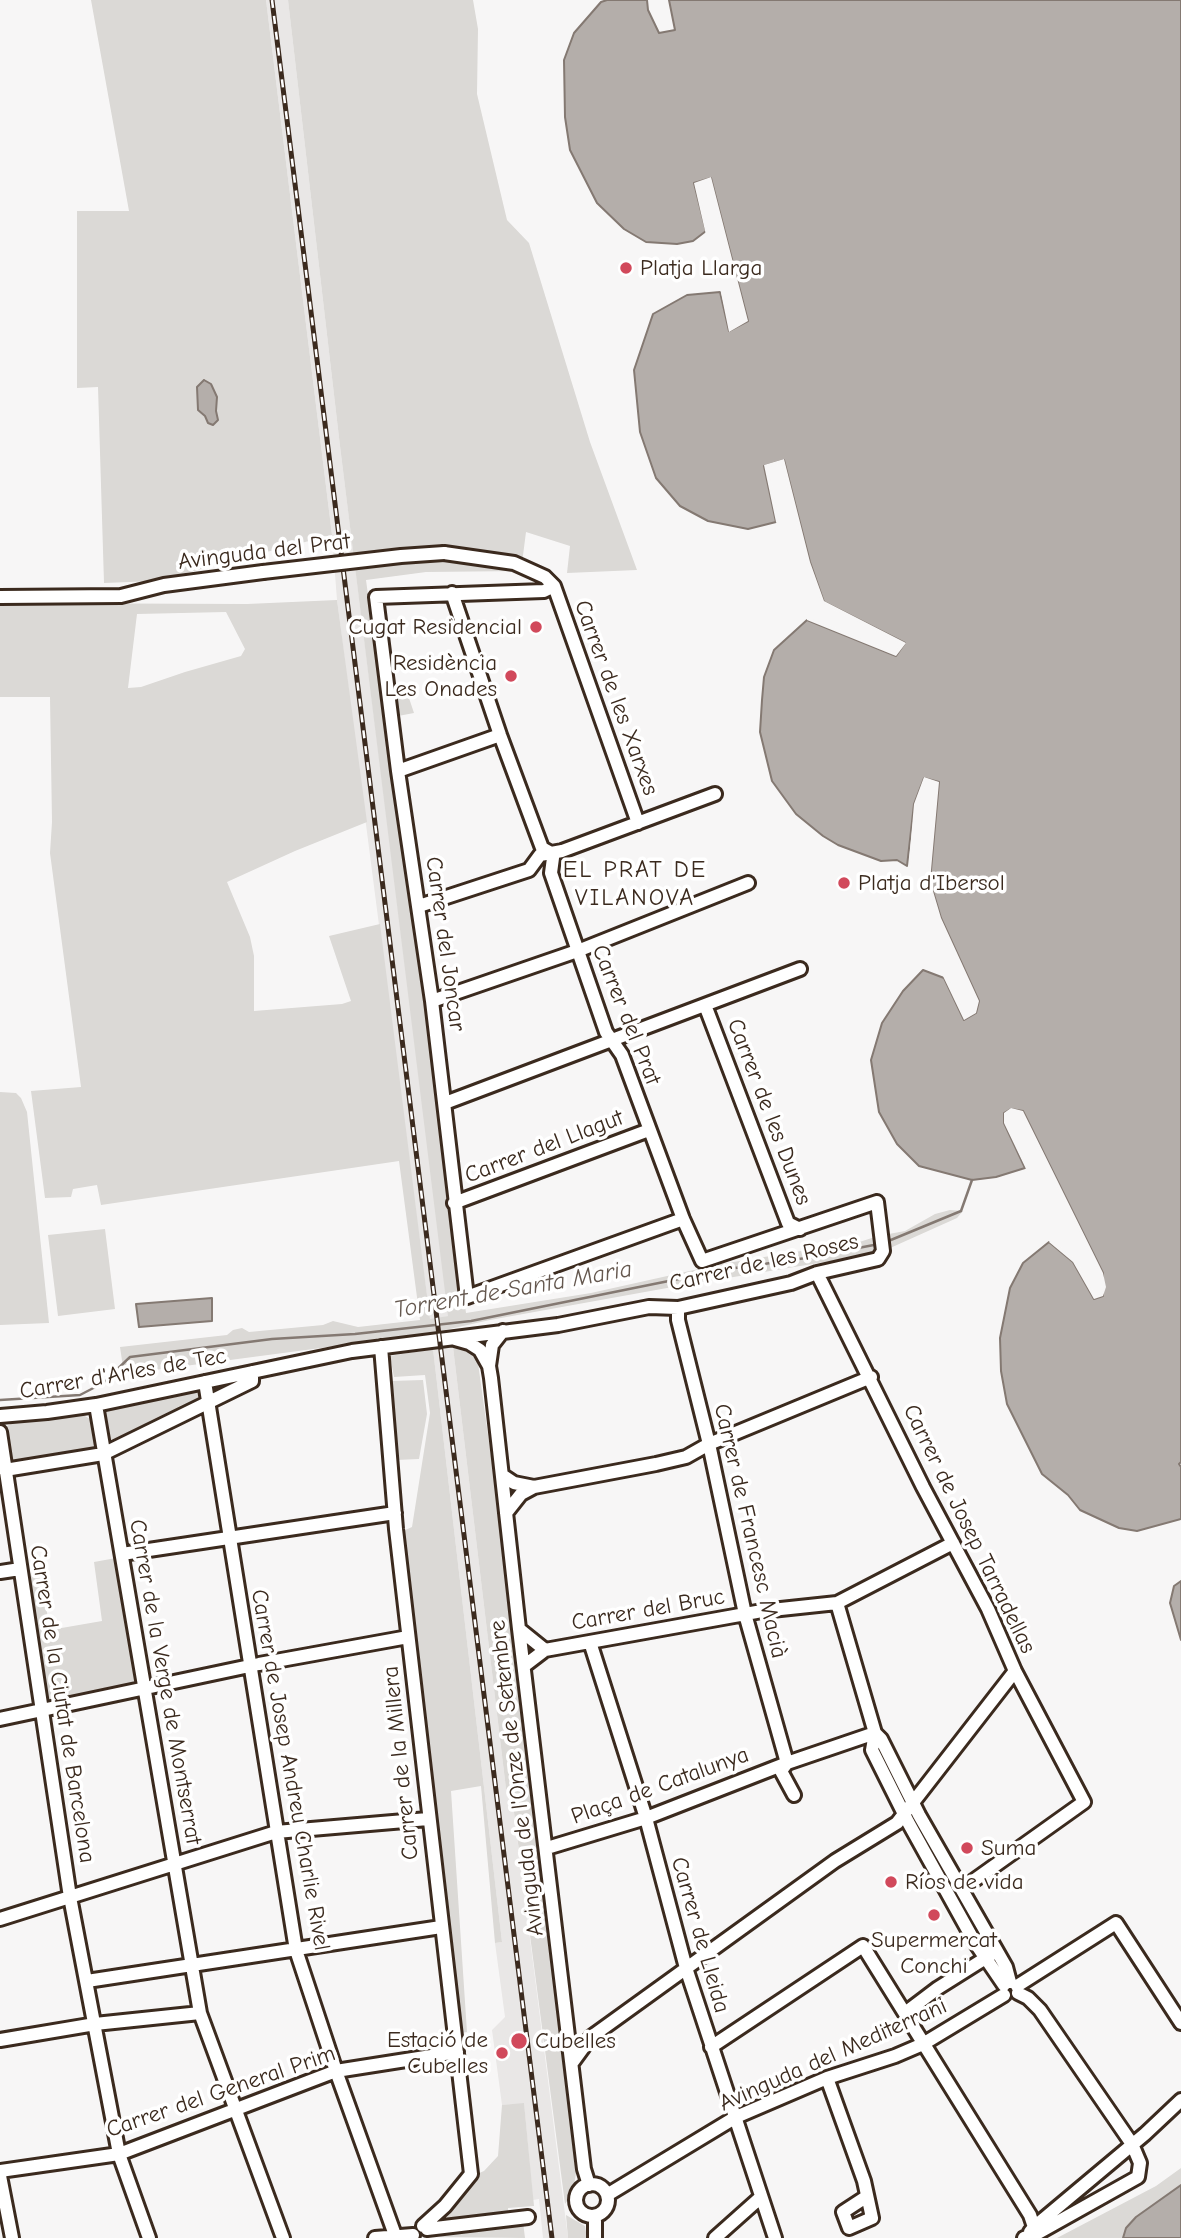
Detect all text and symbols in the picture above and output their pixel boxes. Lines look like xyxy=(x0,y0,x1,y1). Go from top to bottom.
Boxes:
place label: Platja Llarga xyxy=(640,254,762,282)
marker: Platja Llarga xyxy=(618,260,634,276)
street label: Avinguda del Prat xyxy=(176,528,352,576)
street label: Carrer de les Xarxes xyxy=(568,597,664,799)
place label: Cugat Residencial xyxy=(348,613,522,641)
marker: Cugat Residencial xyxy=(528,619,544,635)
place label: Residència Les Onades xyxy=(384,649,497,703)
marker: Residència Les Onades xyxy=(503,668,519,684)
street label: Carrer del Joncar xyxy=(419,855,471,1033)
district label: EL PRAT DE VILANOVA xyxy=(564,856,706,912)
place label: Platja d'Ibersol xyxy=(858,869,1005,897)
marker: Platja d'Ibersol xyxy=(836,875,852,891)
street label: Carrer del Prat xyxy=(585,941,667,1089)
street label: Carrer de les Dunes xyxy=(721,1015,817,1209)
street label: Carrer del Llagut xyxy=(461,1104,627,1190)
street label: Carrer de les Roses xyxy=(667,1228,861,1298)
water label: Torrent de Santa Maria xyxy=(392,1255,634,1325)
street label: Carrer d'Arles de Tec xyxy=(18,1342,228,1406)
street label: Carrer de Josep Tarradellas xyxy=(897,1400,1041,1658)
street label: Carrer de Francesc Macià xyxy=(707,1401,793,1661)
street label: Carrer de la Verge de Montserrat xyxy=(123,1517,207,1847)
street label: Carrer de la Ciutat de Barcelona xyxy=(23,1543,101,1865)
street label: Carrer del Bruc xyxy=(569,1583,727,1637)
street label: Carrer de Josep Andreu Charlie Rivel xyxy=(245,1587,335,1953)
street label: Avinguda de l'Onze de Setembre xyxy=(484,1618,550,1938)
street label: Carrer de la Millera xyxy=(377,1665,425,1861)
street label: Plaça de Catalunya xyxy=(567,1741,753,1831)
place label: Suma xyxy=(981,1834,1036,1862)
marker: Suma xyxy=(959,1840,975,1856)
street label: Carrer de Lleida xyxy=(665,1854,735,2016)
place label: Ríos de vida xyxy=(905,1868,1023,1896)
marker: Ríos de vida xyxy=(883,1874,899,1890)
marker: Supermercat Conchi xyxy=(926,1907,942,1923)
place label: Supermercat Conchi xyxy=(871,1926,997,1980)
street label: Avinguda del Mediterrani xyxy=(715,1992,951,2118)
place label: Estació de Cubelles xyxy=(387,2026,488,2080)
place label: Cubelles xyxy=(535,2027,616,2055)
marker: Cubelles xyxy=(509,2031,529,2051)
street label: Carrer del General Prim xyxy=(103,2040,339,2144)
marker: Estació de Cubelles xyxy=(494,2045,510,2061)

